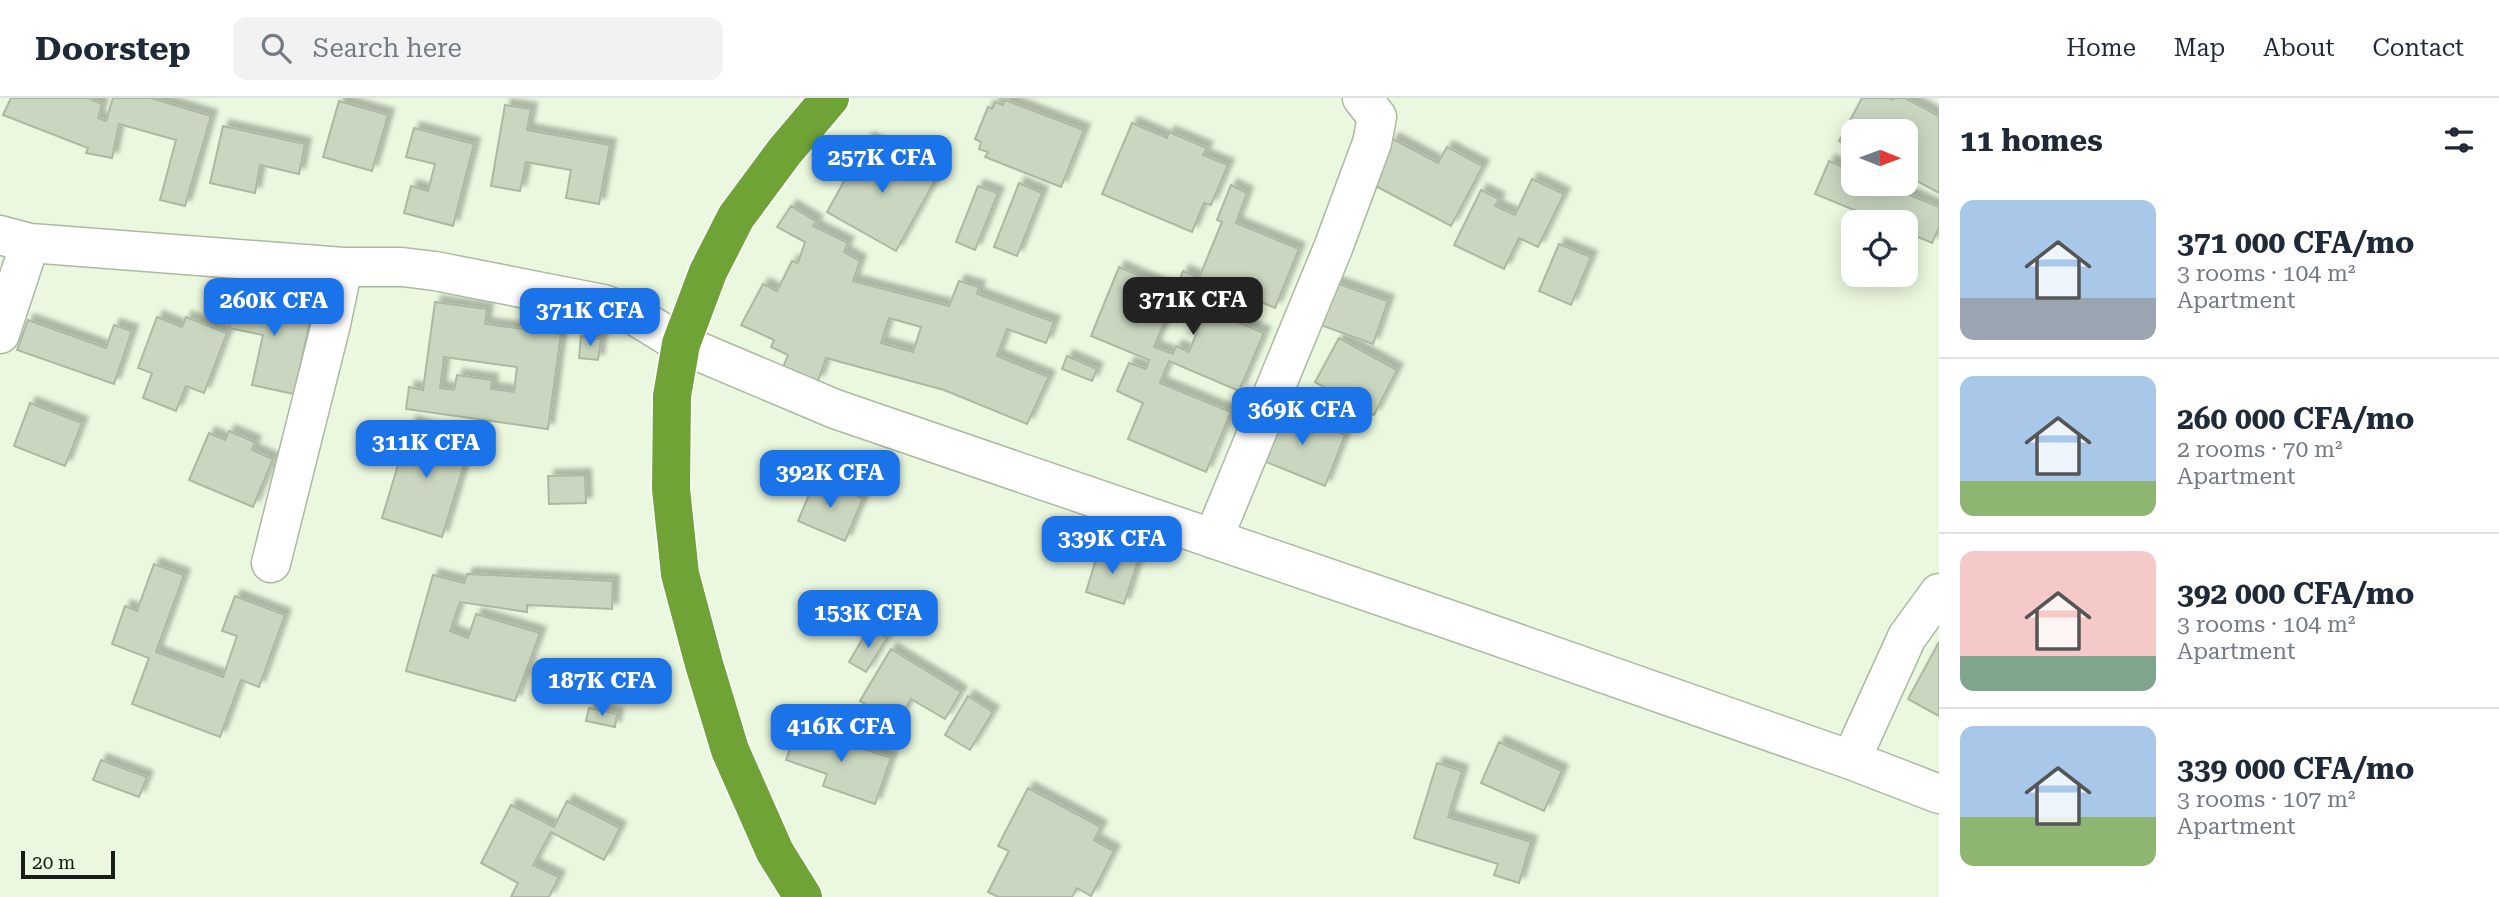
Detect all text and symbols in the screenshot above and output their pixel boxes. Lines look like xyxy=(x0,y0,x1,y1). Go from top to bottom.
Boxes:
search box xyxy=(233,17,723,80)
text: Doorstep xyxy=(35,29,191,68)
icon: search xyxy=(257,29,295,67)
text: Search here xyxy=(313,33,462,63)
text: Home xyxy=(2066,34,2136,62)
text: Map xyxy=(2174,34,2225,62)
text: About xyxy=(2263,34,2334,62)
text: Contact xyxy=(2372,34,2464,62)
north arrow xyxy=(1841,119,1918,196)
map controls xyxy=(1841,119,1918,287)
icon: filters xyxy=(2440,121,2478,159)
text: 11 homes xyxy=(1960,123,2103,158)
pin: 257K CFA xyxy=(810,136,954,195)
text: 257K CFA xyxy=(828,144,936,171)
button: locate xyxy=(1841,210,1918,287)
text: 371 000 CFA/mo xyxy=(2177,225,2414,260)
icon: home xyxy=(2016,228,2100,312)
text: 3 rooms · 104 m² xyxy=(2177,260,2355,287)
pin: 260K CFA xyxy=(202,278,346,338)
pin: 371K CFA xyxy=(1121,278,1265,337)
text: 371K CFA xyxy=(1139,286,1247,313)
text: 260K CFA xyxy=(220,287,328,314)
text: Apartment xyxy=(2177,287,2296,314)
pin: 371K CFA xyxy=(518,288,662,348)
text: 371K CFA xyxy=(536,297,644,324)
pin: 369K CFA xyxy=(1230,388,1374,447)
text: 369K CFA xyxy=(1248,396,1356,423)
text: 260 000 CFA/mo xyxy=(2177,401,2414,436)
icon: home xyxy=(2016,404,2100,488)
pin: 311K CFA xyxy=(354,420,498,480)
text: 311K CFA xyxy=(372,429,480,456)
text: 2 rooms · 70 m² xyxy=(2177,436,2343,463)
pin: 392K CFA xyxy=(758,450,902,510)
text: 392K CFA xyxy=(776,459,884,486)
text: Apartment xyxy=(2177,463,2296,490)
pin: 339K CFA xyxy=(1040,517,1184,576)
text: 339K CFA xyxy=(1058,525,1166,552)
text: 392 000 CFA/mo xyxy=(2177,576,2414,611)
icon: home xyxy=(2016,579,2100,663)
pin: 153K CFA xyxy=(796,590,940,650)
text: 153K CFA xyxy=(814,599,922,626)
text: 3 rooms · 104 m² xyxy=(2177,611,2355,638)
text: Apartment xyxy=(2177,638,2296,665)
pin: 187K CFA xyxy=(530,658,674,718)
text: 187K CFA xyxy=(548,667,656,694)
pin: 416K CFA xyxy=(769,704,913,764)
text: 416K CFA xyxy=(787,713,895,740)
text: 339 000 CFA/mo xyxy=(2177,751,2414,786)
icon: home xyxy=(2016,754,2100,838)
text: 3 rooms · 107 m² xyxy=(2177,786,2355,813)
text: Apartment xyxy=(2177,813,2296,840)
scale bar xyxy=(21,848,116,880)
text: 20 m xyxy=(32,851,75,874)

